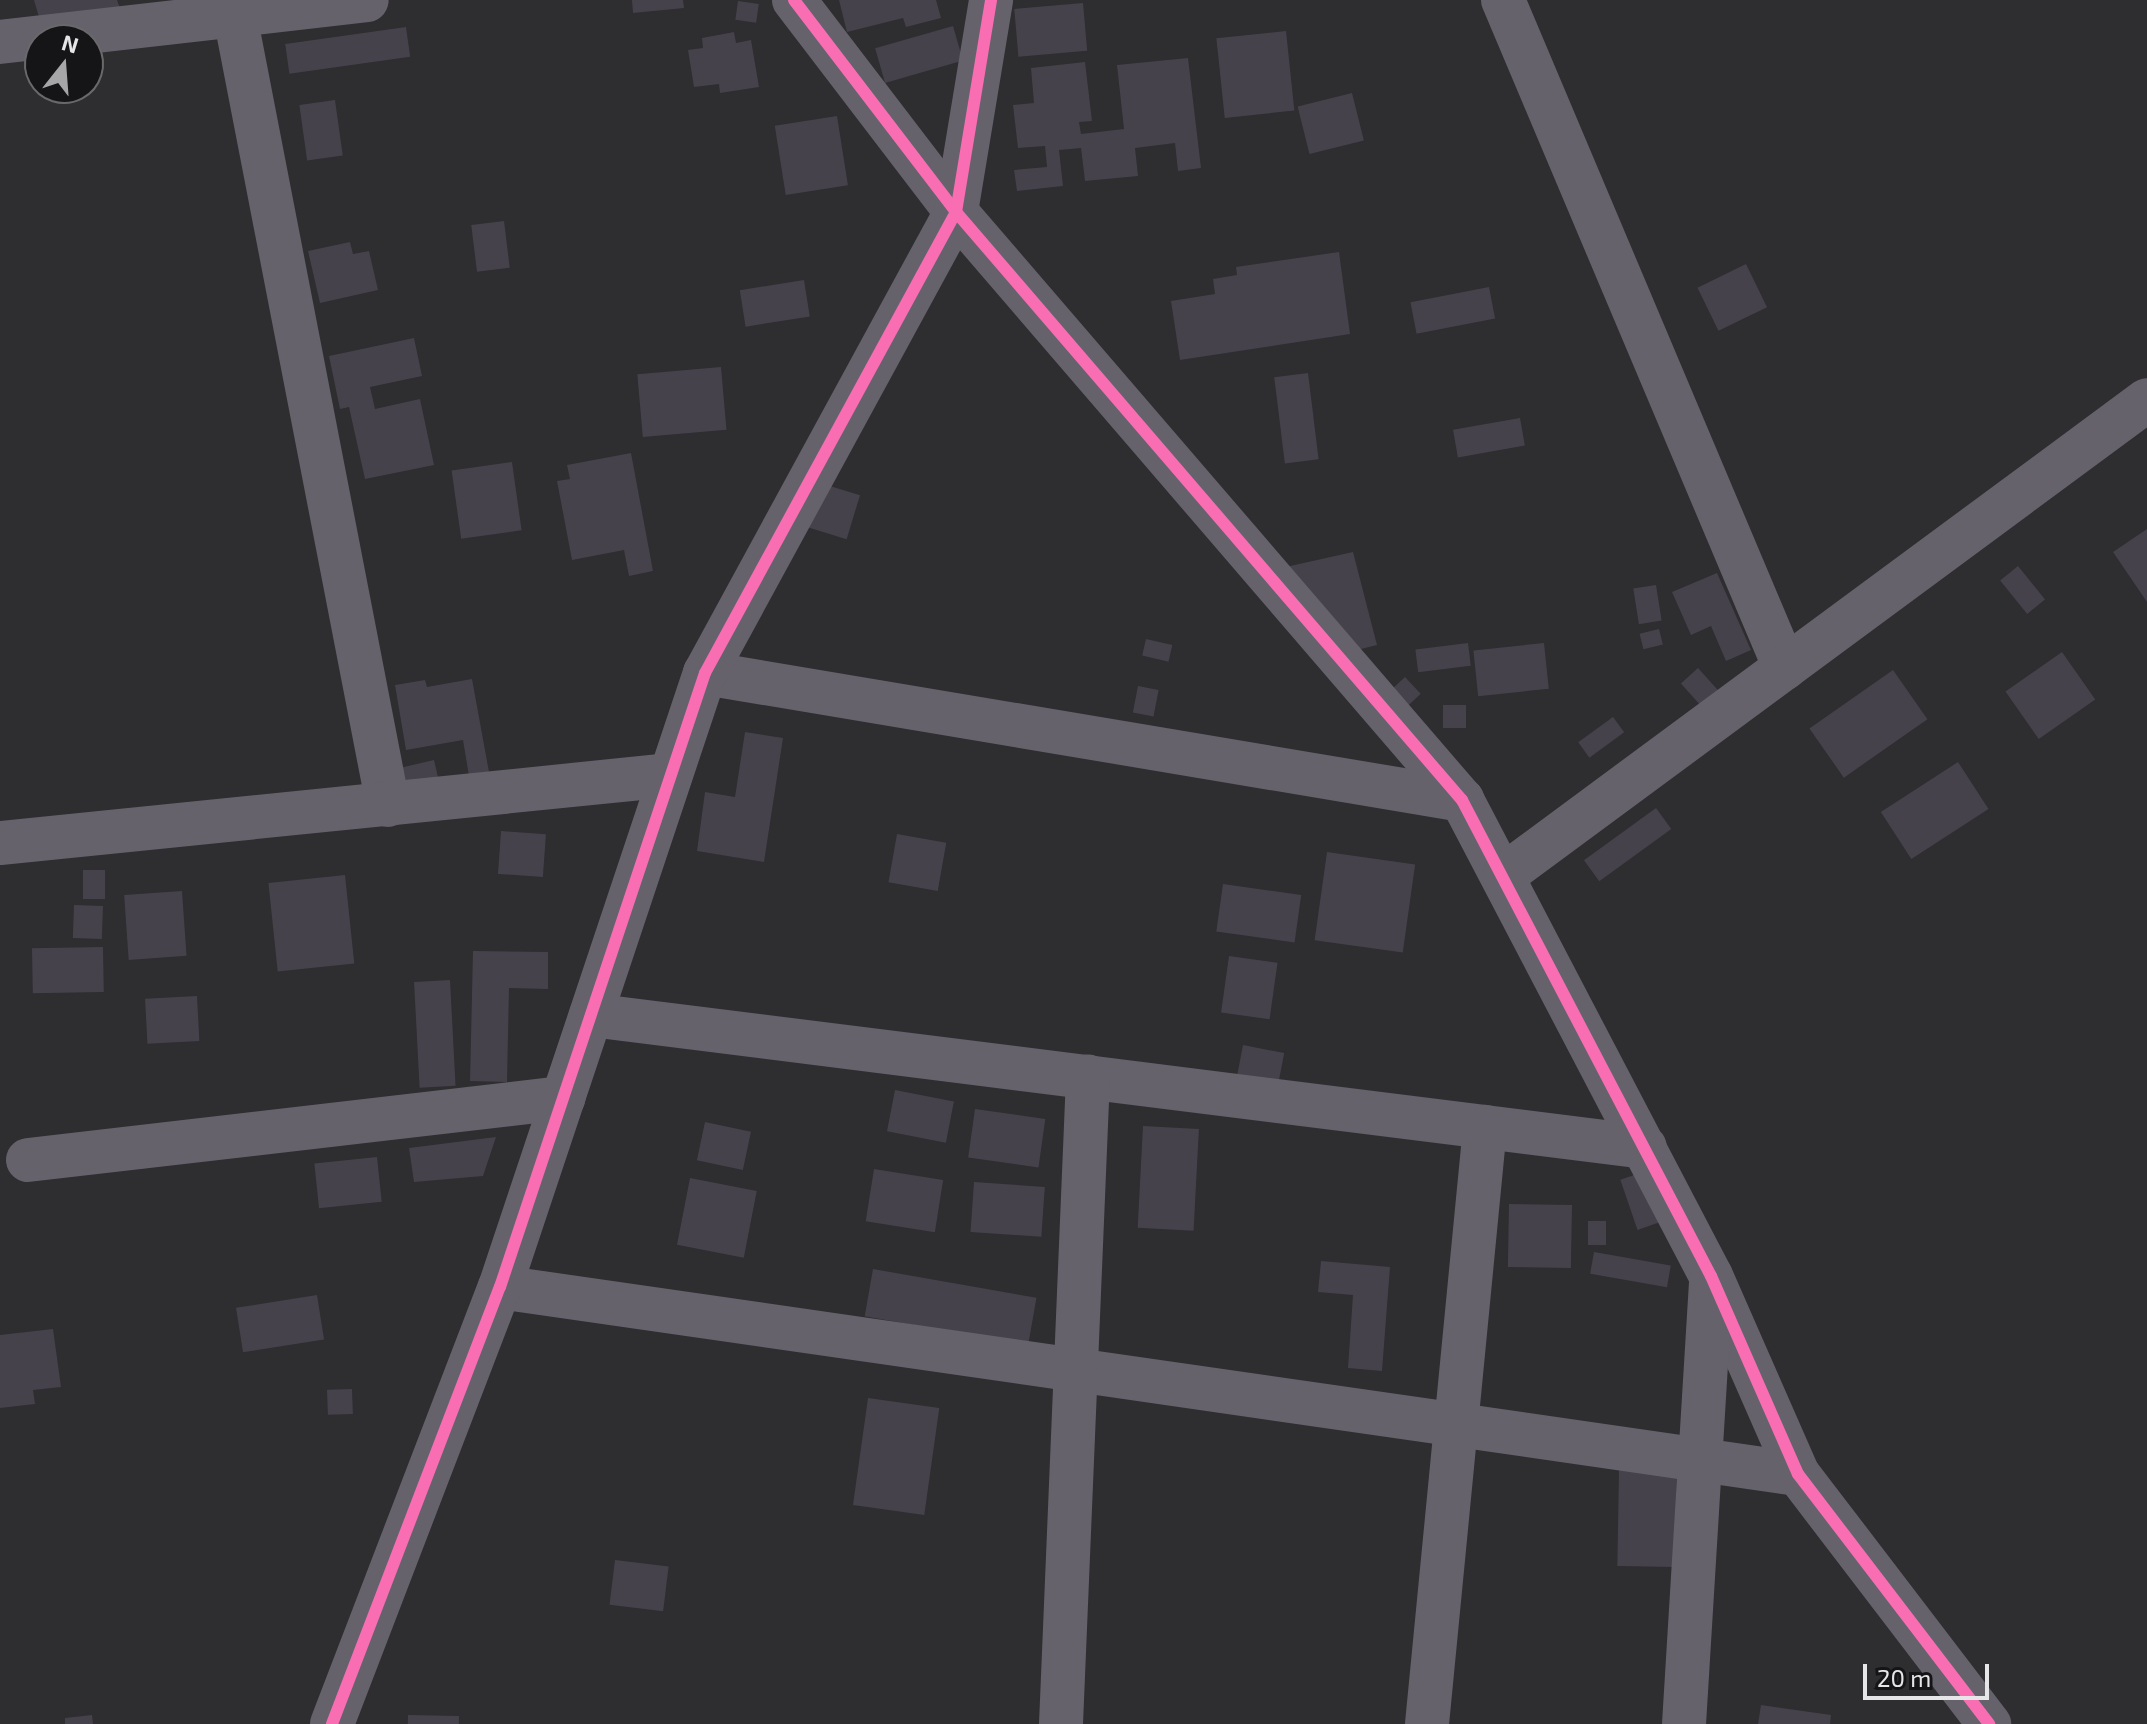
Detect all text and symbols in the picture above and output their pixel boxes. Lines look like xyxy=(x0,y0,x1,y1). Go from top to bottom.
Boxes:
north arrow xyxy=(24,24,104,104)
text: N xyxy=(59,28,82,58)
scale bar xyxy=(1867,1648,1993,1698)
text: 20 m xyxy=(1877,1663,1931,1692)

